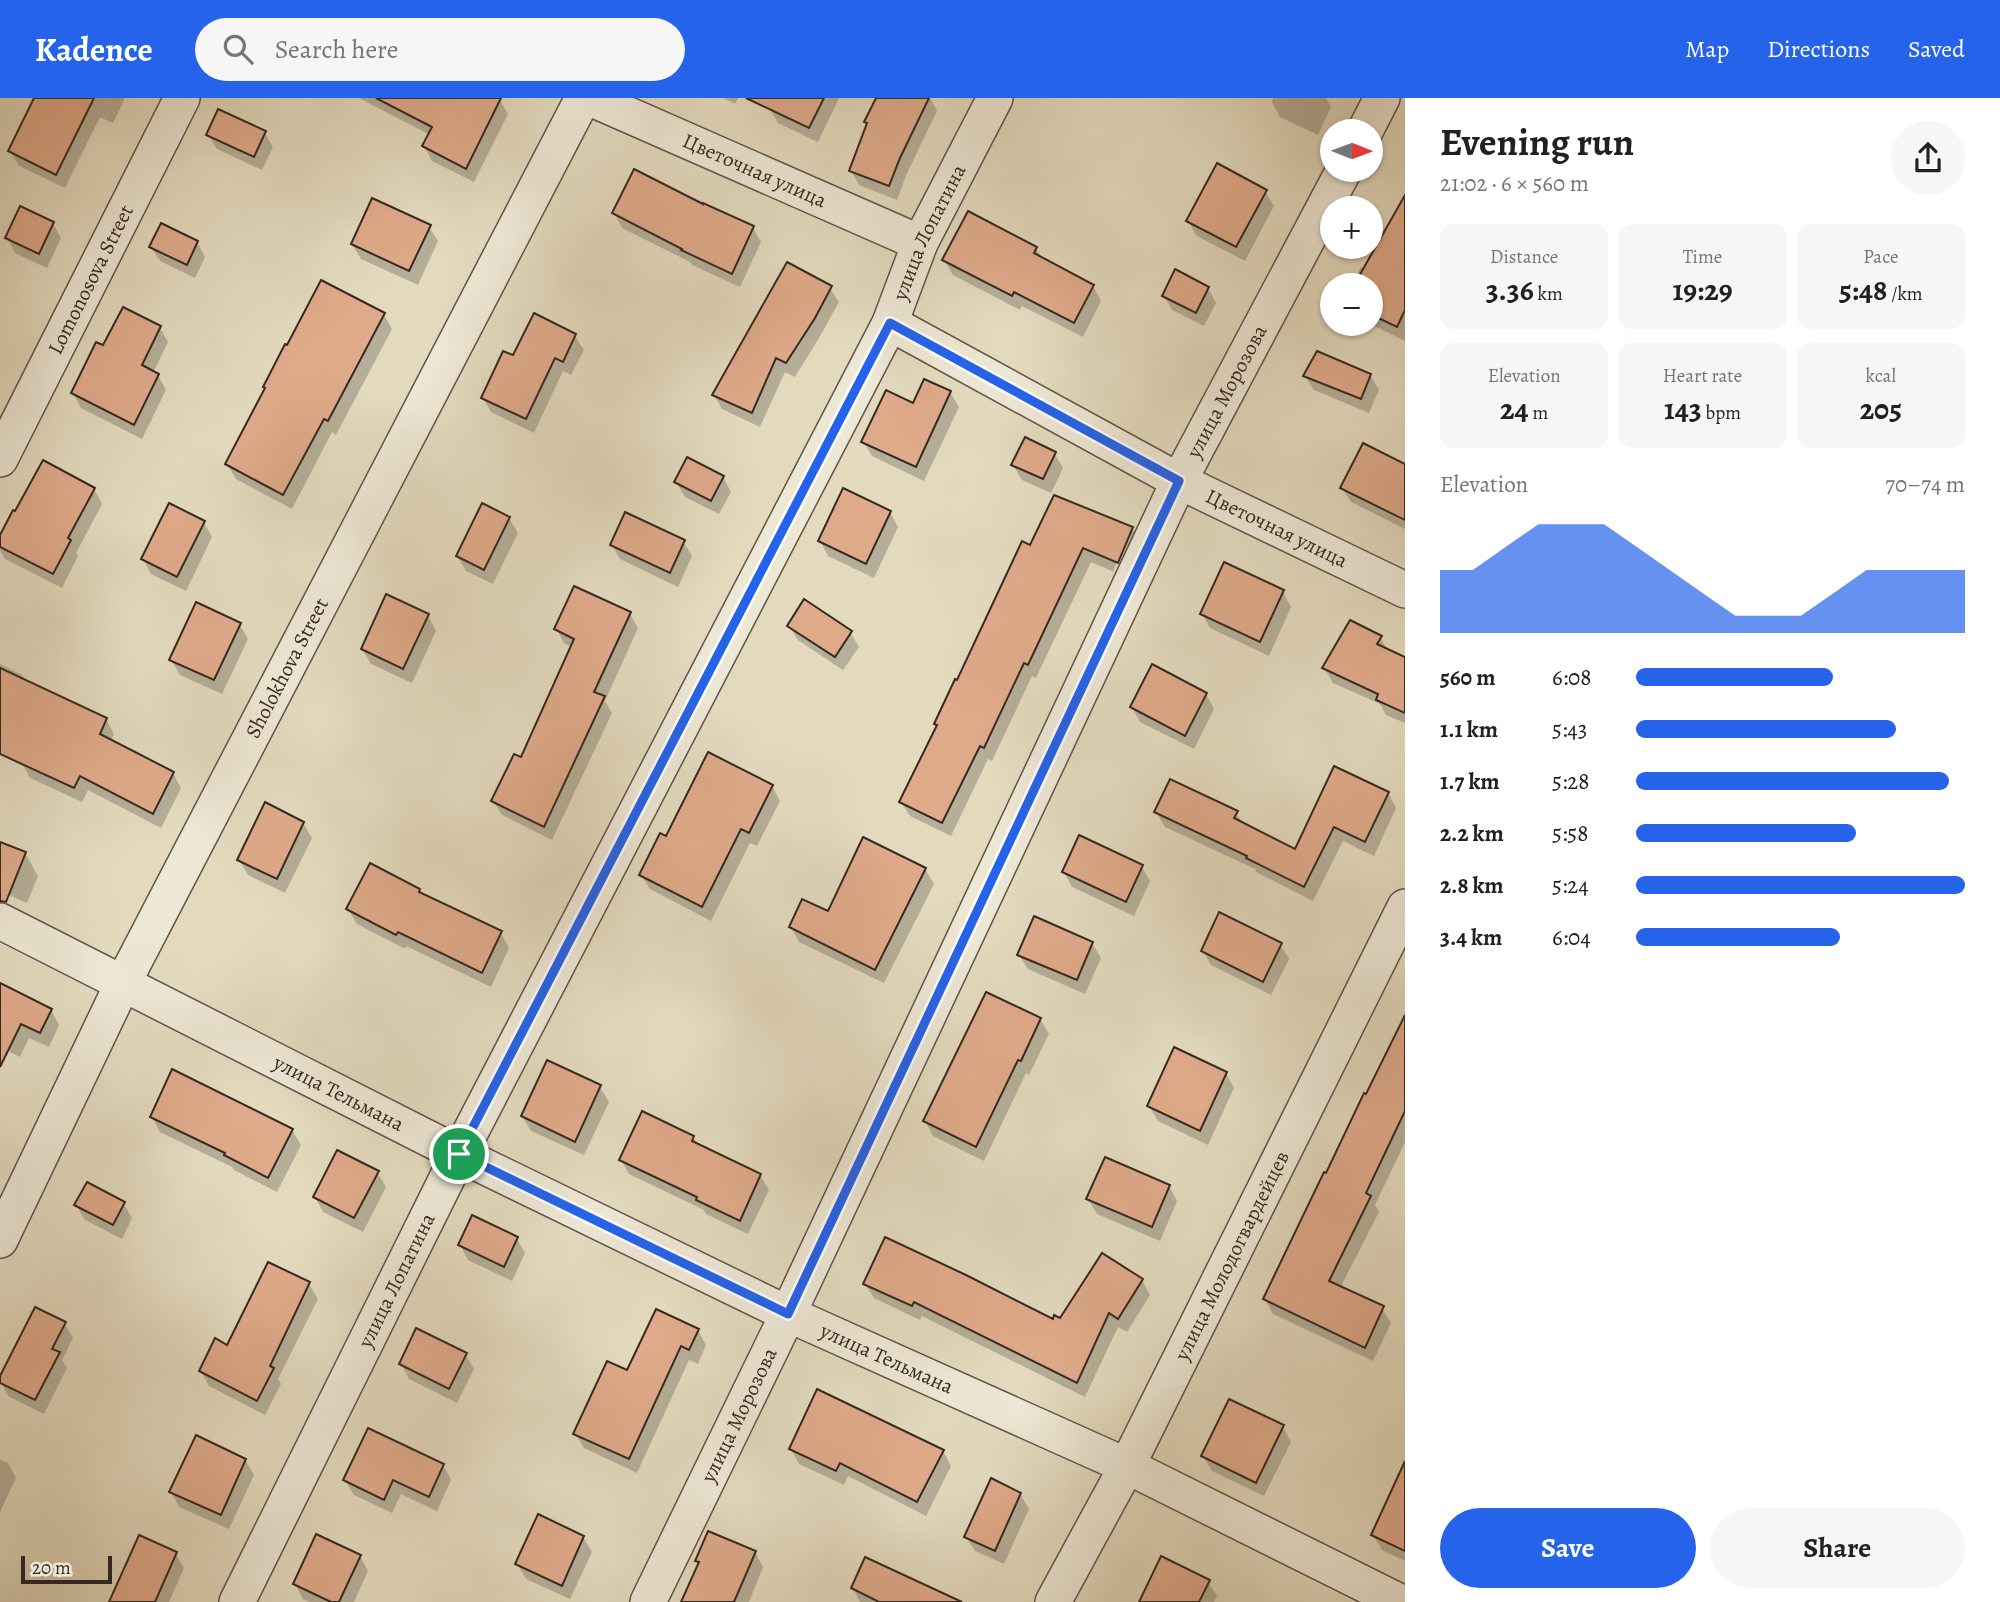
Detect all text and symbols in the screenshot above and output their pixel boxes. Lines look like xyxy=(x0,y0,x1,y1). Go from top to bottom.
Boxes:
search box xyxy=(195,18,685,81)
text: Kadence xyxy=(35,27,153,72)
icon: search xyxy=(219,30,257,68)
text: Search here xyxy=(275,32,398,67)
text: Map xyxy=(1685,33,1729,65)
text: Directions xyxy=(1767,33,1870,65)
text: Saved xyxy=(1908,33,1965,65)
text: Evening run xyxy=(1440,116,1634,168)
north arrow xyxy=(1320,119,1382,182)
map controls xyxy=(1320,119,1383,336)
button: share xyxy=(1891,121,1965,195)
street label: Цветочная улица xyxy=(678,127,831,214)
street label: улица Лопатина xyxy=(885,159,973,305)
text: 21:02 · 6 × 560 m xyxy=(1440,168,1589,199)
button: + xyxy=(1320,196,1383,259)
street label: Lomonosova Street xyxy=(41,200,140,359)
text: Distance xyxy=(1490,244,1558,270)
text: Time xyxy=(1683,244,1722,270)
text: Pace xyxy=(1863,244,1898,270)
text: 3.36 xyxy=(1486,270,1534,310)
text: 19:29 xyxy=(1672,270,1733,310)
text: 5:48 xyxy=(1839,270,1887,310)
button: − xyxy=(1320,273,1383,336)
text: km xyxy=(1534,281,1563,307)
text: /km xyxy=(1887,281,1923,307)
street label: улица Морозова xyxy=(1179,320,1274,464)
text: Elevation xyxy=(1488,363,1561,389)
text: Heart rate xyxy=(1663,363,1742,389)
text: kcal xyxy=(1866,363,1896,389)
text: 24 xyxy=(1500,389,1529,429)
text: 143 xyxy=(1664,389,1702,429)
text: 205 xyxy=(1860,389,1902,429)
text: m xyxy=(1529,400,1548,426)
text: bpm xyxy=(1702,400,1741,426)
text: Elevation xyxy=(1440,469,1528,500)
text: 70–74 m xyxy=(1885,469,1965,500)
street label: Цветочная улица xyxy=(1201,482,1353,574)
street label: Sholokhova Street xyxy=(239,593,335,743)
text: 560 m xyxy=(1440,662,1495,693)
text: 6:08 xyxy=(1552,662,1592,693)
text: 1.1 km xyxy=(1440,714,1498,745)
text: 5:43 xyxy=(1552,714,1587,745)
text: 1.7 km xyxy=(1440,766,1500,797)
text: 5:28 xyxy=(1552,766,1589,797)
text: 2.2 km xyxy=(1440,818,1504,849)
text: 5:58 xyxy=(1552,818,1588,849)
text: 2.8 km xyxy=(1440,870,1504,901)
text: 5:24 xyxy=(1552,870,1589,901)
text: 3.4 km xyxy=(1440,922,1502,953)
text: 6:04 xyxy=(1552,922,1591,953)
street label: улица Тельмана xyxy=(268,1048,409,1138)
pin xyxy=(429,1124,489,1184)
icon: arrive xyxy=(440,1135,478,1173)
street label: улица Молодогвардейцев xyxy=(1167,1146,1296,1366)
street label: улица Лопатина xyxy=(351,1208,442,1353)
street label: улица Тельмана xyxy=(815,1316,958,1400)
street label: улица Морозова xyxy=(694,1342,784,1488)
button: Save xyxy=(1440,1508,1696,1588)
button: Share xyxy=(1710,1508,1965,1588)
scale bar xyxy=(21,1553,112,1585)
text: 20 m xyxy=(32,1555,71,1581)

